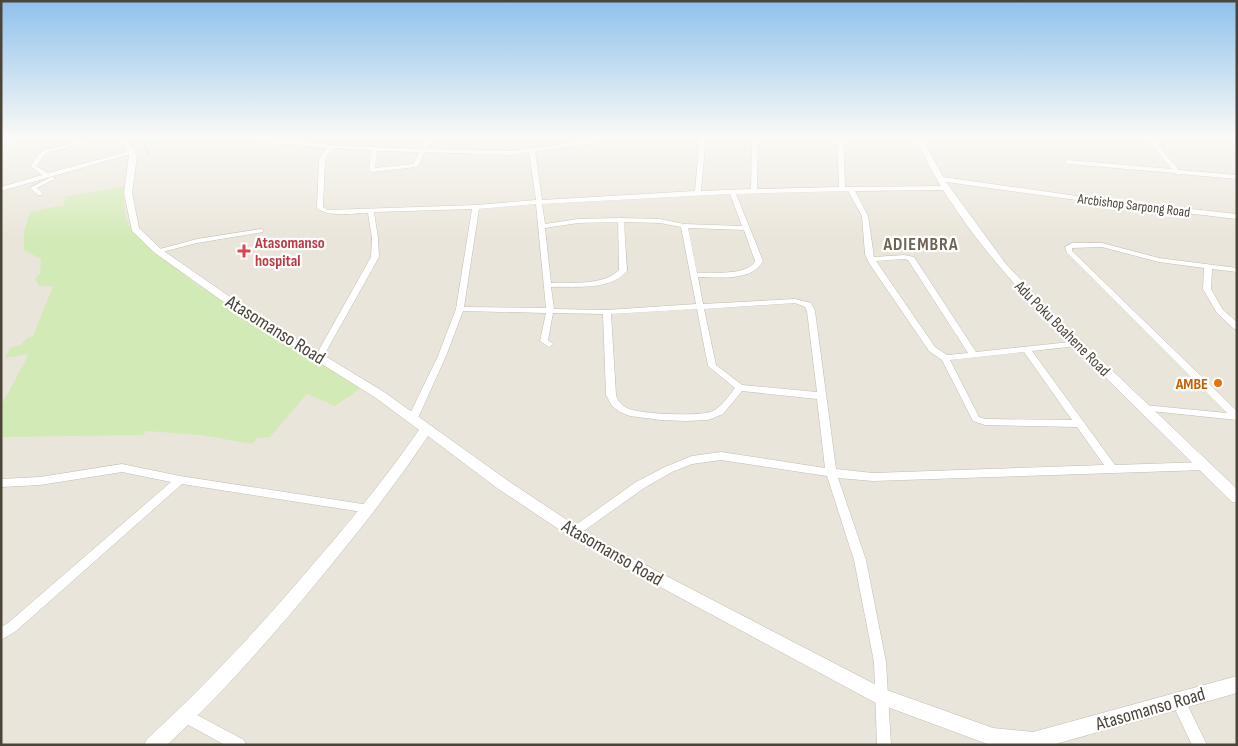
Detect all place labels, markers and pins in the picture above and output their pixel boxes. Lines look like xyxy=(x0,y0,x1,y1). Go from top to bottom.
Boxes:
place label: Atasomanso hospital xyxy=(254,234,325,271)
marker: Atasomanso hospital xyxy=(237,244,251,258)
place label: AMBE xyxy=(1175,375,1208,394)
marker: AMBE xyxy=(1212,377,1224,389)

